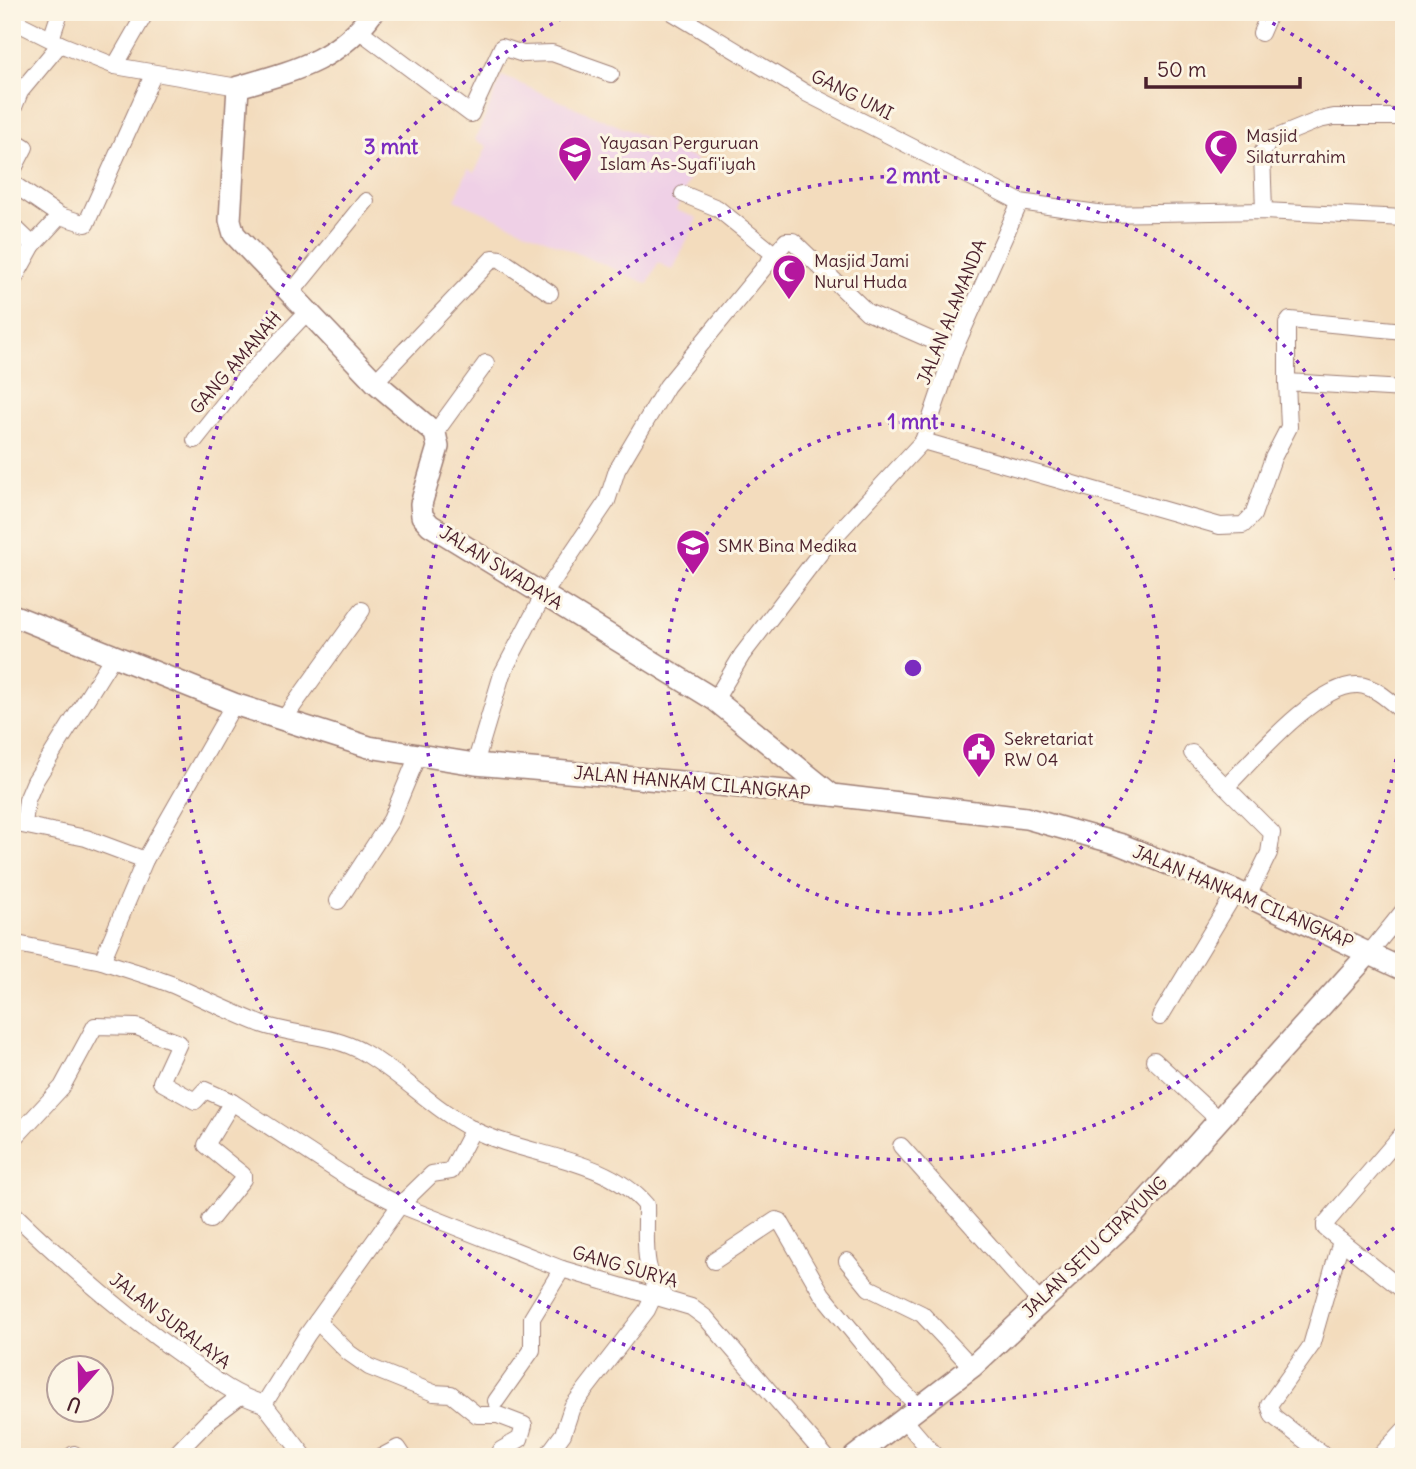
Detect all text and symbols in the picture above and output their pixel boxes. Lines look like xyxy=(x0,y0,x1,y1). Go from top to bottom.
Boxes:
scale bar xyxy=(1146,46,1300,90)
text: 50 m xyxy=(1157,56,1206,83)
street label: GANG UMI xyxy=(807,64,897,125)
place label: Masjid Silaturrahim xyxy=(1246,124,1346,168)
mosque icon: Masjid Silaturrahim xyxy=(1202,127,1240,176)
place label: Yayasan Perguruan Islam As-Syafi'iyah xyxy=(600,131,759,175)
text: 3 mnt xyxy=(364,133,419,160)
school or university icon: Yayasan Perguruan Islam As-Syafi'iyah xyxy=(556,134,594,183)
text: 2 mnt xyxy=(886,162,941,189)
street label: JALAN ALAMANDA xyxy=(912,236,991,388)
place label: Masjid Jami Nurul Huda xyxy=(814,249,909,293)
mosque icon: Masjid Jami Nurul Huda xyxy=(770,252,808,301)
street label: GANG AMANAH xyxy=(185,306,287,419)
text: 1 mnt xyxy=(888,408,939,435)
street label: JALAN SWADAYA xyxy=(435,521,567,615)
school or university icon: SMK Bina Medika xyxy=(674,527,712,576)
place label: SMK Bina Medika xyxy=(718,534,857,557)
centre of rings xyxy=(901,656,925,680)
place label: Sekretariat RW 04 xyxy=(1004,727,1093,771)
public building icon: Sekretariat RW 04 xyxy=(960,730,998,779)
street label: JALAN HANKAM CILANGKAP xyxy=(573,761,811,804)
street label: JALAN HANKAM CILANGKAP xyxy=(1129,840,1357,954)
street label: JALAN SETU CIPAYUNG xyxy=(1017,1171,1172,1322)
street label: GANG SURYA xyxy=(570,1240,681,1293)
street label: JALAN SURALAYA xyxy=(105,1268,235,1374)
north arrow xyxy=(46,1354,116,1424)
text: U xyxy=(64,1391,84,1418)

